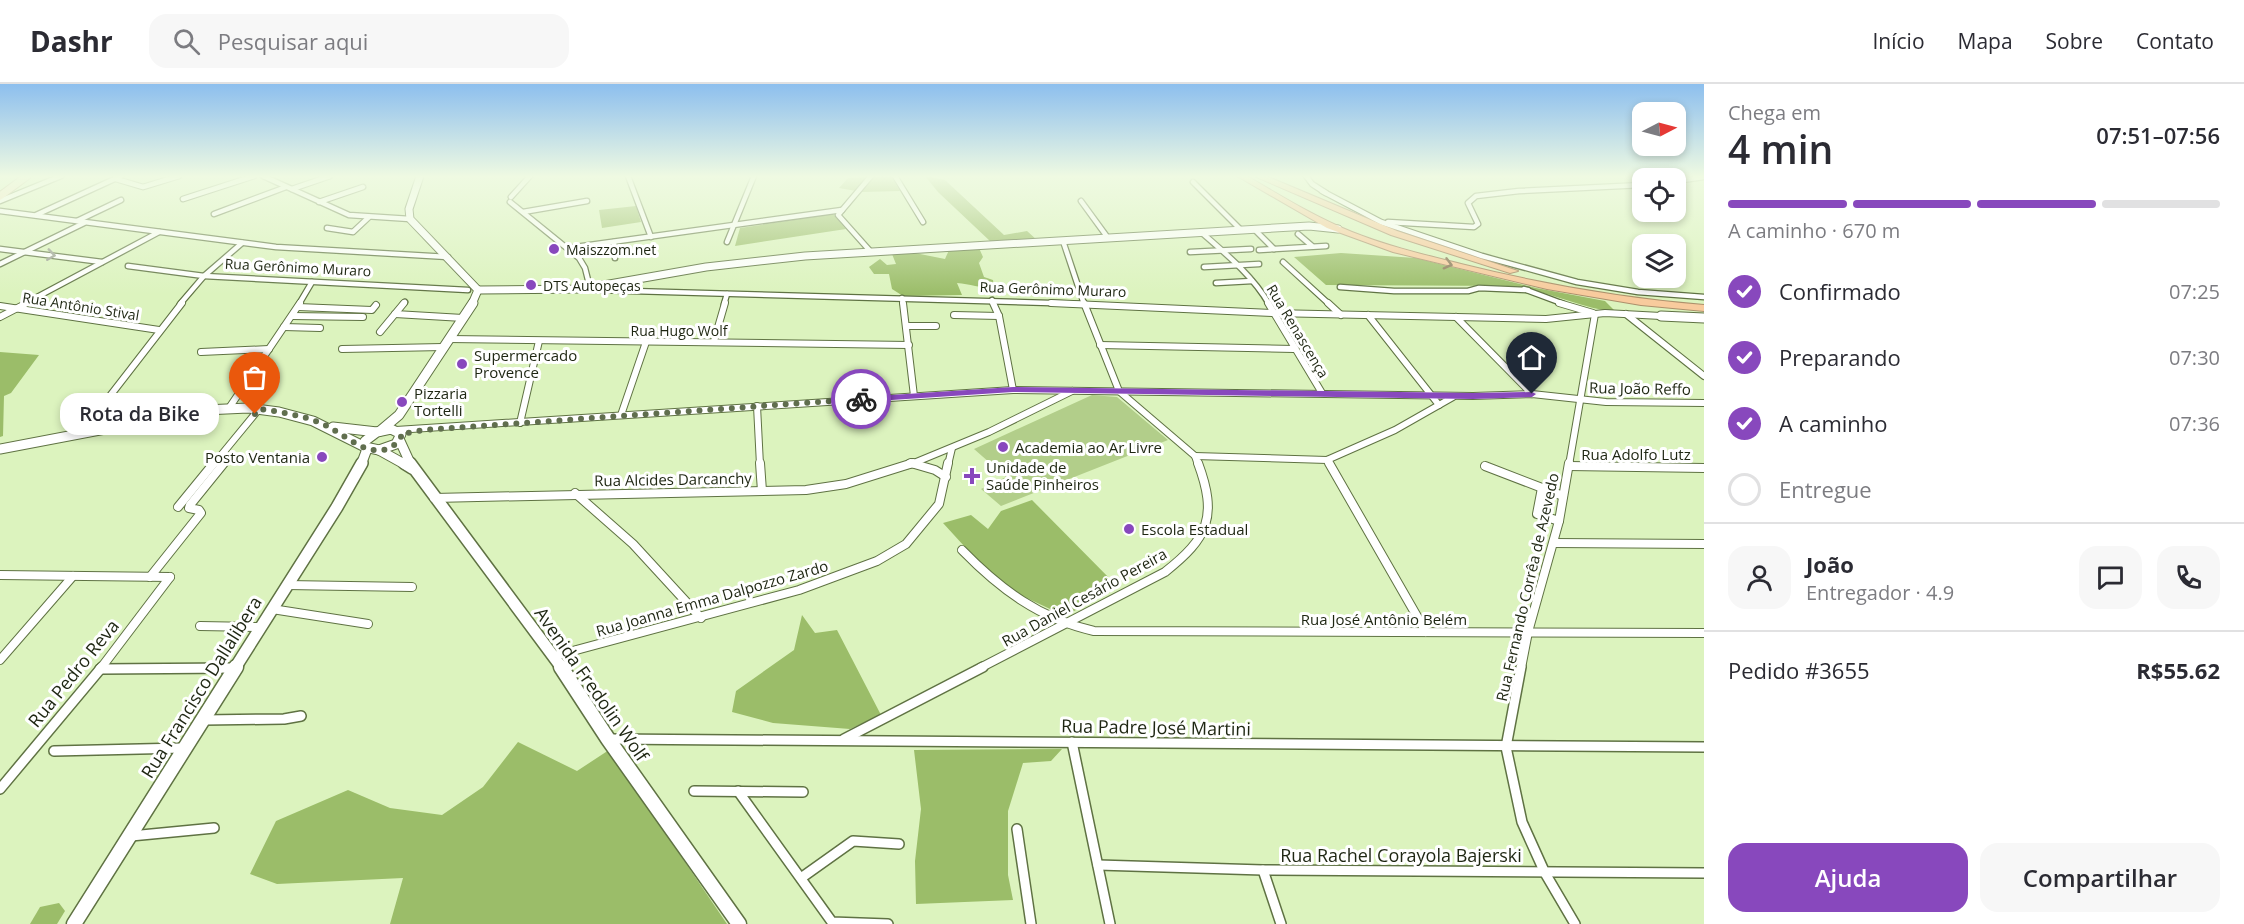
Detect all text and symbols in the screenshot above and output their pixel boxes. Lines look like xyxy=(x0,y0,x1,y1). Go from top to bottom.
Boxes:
search box xyxy=(149,14,569,68)
text: Dashr xyxy=(30,22,113,60)
icon: search xyxy=(170,25,203,58)
text: Pesquisar aqui xyxy=(218,26,368,56)
text: Início xyxy=(1872,27,1925,55)
text: Mapa xyxy=(1958,27,2013,55)
text: Sobre xyxy=(2046,27,2103,55)
text: Contato xyxy=(2136,27,2214,55)
text: Chega em xyxy=(1728,99,1821,126)
north arrow xyxy=(1632,102,1686,156)
map controls xyxy=(1632,102,1686,288)
text: 07:51–07:56 xyxy=(2096,120,2220,150)
text: 4 min xyxy=(1728,122,1833,175)
button: locate xyxy=(1632,168,1686,222)
text: A caminho · 670 m xyxy=(1728,217,1900,244)
button: layers xyxy=(1632,234,1686,288)
place label: Maiszzom.net xyxy=(566,240,656,259)
marker: Maiszzom.net xyxy=(547,242,561,256)
one-way arrow xyxy=(47,249,56,261)
street label: Rua Gerônimo Muraro xyxy=(224,254,372,280)
one-way arrow xyxy=(1443,256,1453,269)
icon: check xyxy=(1728,275,1761,308)
place label: DTS Autopeças xyxy=(543,276,641,295)
text: Confirmado xyxy=(1779,276,1901,306)
street label: Rua Gerônimo Muraro xyxy=(979,277,1127,301)
marker: DTS Autopeças xyxy=(524,278,538,292)
text: 07:25 xyxy=(2169,278,2220,305)
street label: Rua Renascença xyxy=(1263,281,1333,381)
street label: Rua Antônio Stival xyxy=(21,287,141,325)
street label: Rua Hugo Wolf xyxy=(631,321,729,340)
pin xyxy=(1506,332,1557,394)
icon: home xyxy=(1515,341,1548,374)
icon: check xyxy=(1728,341,1761,374)
text: Preparando xyxy=(1779,342,1901,372)
text: 07:30 xyxy=(2169,344,2220,371)
place label: Supermercado Provence xyxy=(474,345,577,382)
pin xyxy=(229,352,280,414)
marker: Supermercado Provence xyxy=(455,357,469,371)
icon: bag xyxy=(238,361,271,394)
courier xyxy=(831,369,891,429)
street label: Rua João Reffo xyxy=(1589,377,1691,399)
place label: Pizzaria Tortelli xyxy=(414,383,467,420)
icon: bike xyxy=(845,383,878,416)
callout: Rota da Bike xyxy=(60,393,219,435)
marker: Pizzaria Tortelli xyxy=(395,395,409,409)
text: Rota da Bike xyxy=(79,400,200,427)
icon: check xyxy=(1728,407,1761,440)
text: A caminho xyxy=(1779,408,1888,438)
text: 07:36 xyxy=(2169,410,2220,437)
place label: Academia ao Ar Livre xyxy=(1015,437,1162,457)
marker: Academia ao Ar Livre xyxy=(996,440,1010,454)
street label: Rua Adolfo Lutz xyxy=(1581,444,1691,464)
place label: Posto Ventania xyxy=(205,447,310,467)
marker: Posto Ventania xyxy=(315,450,329,464)
place label: Unidade de Saúde Pinheiros xyxy=(986,457,1099,494)
marker: Unidade de Saúde Pinheiros xyxy=(963,467,981,485)
street label: Rua Alcides Darcanchy xyxy=(594,468,752,490)
street label: Rua Fernando Corrêa de Azevedo xyxy=(1491,471,1563,703)
text: Entregue xyxy=(1779,474,1872,504)
place label: Escola Estadual xyxy=(1141,519,1248,539)
marker: Escola Estadual xyxy=(1122,522,1136,536)
street label: Rua Daniel Cesário Pereira xyxy=(998,543,1170,651)
button: person xyxy=(1728,546,1791,609)
button: chat xyxy=(2079,546,2142,609)
button: phone xyxy=(2157,546,2220,609)
text: João xyxy=(1806,549,1854,579)
street label: Rua Joanna Emma Dalpozzo Zardo xyxy=(594,555,830,641)
text: Entregador · 4.9 xyxy=(1806,579,1954,606)
street label: Rua Francisco Dallalibera xyxy=(135,592,267,782)
street label: Avenida Fredolin Wolf xyxy=(530,602,655,767)
street label: Rua José Antônio Belém xyxy=(1301,609,1467,629)
street label: Rua Pedro Reva xyxy=(22,614,124,732)
text: Pedido #3655 xyxy=(1728,655,1870,685)
text: R$55.62 xyxy=(2136,655,2220,685)
street label: Rua Padre José Martini xyxy=(1061,713,1251,741)
street label: Rua Rachel Corayola Bajerski xyxy=(1280,843,1522,867)
button: Ajuda xyxy=(1728,843,1968,912)
button: Compartilhar xyxy=(1980,843,2220,912)

